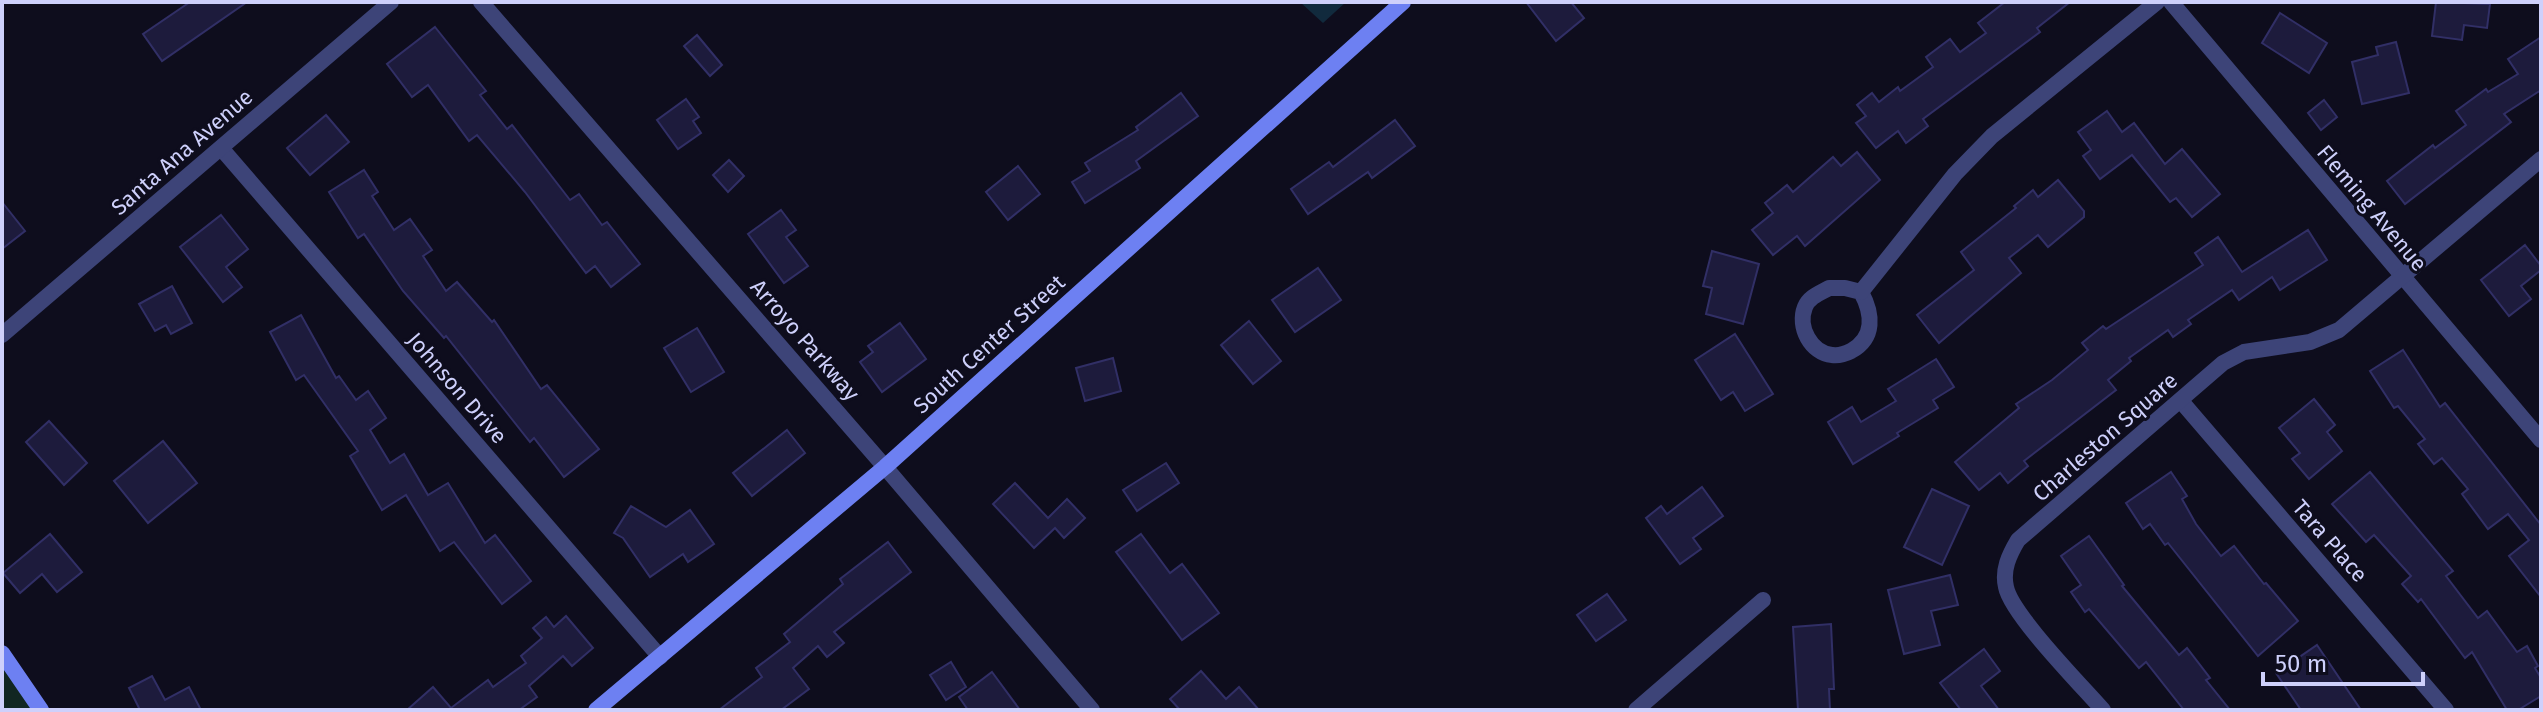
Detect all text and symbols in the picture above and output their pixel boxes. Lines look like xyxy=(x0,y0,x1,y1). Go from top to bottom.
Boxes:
street label: Santa Ana Avenue xyxy=(106,83,258,221)
street label: Fleming Avenue xyxy=(2311,139,2433,277)
street label: South Center Street xyxy=(908,269,1070,419)
street label: Arroyo Parkway xyxy=(745,274,865,406)
street label: Johnson Drive xyxy=(401,327,513,449)
street label: Charleston Square xyxy=(2027,367,2183,507)
street label: Tara Place xyxy=(2287,494,2373,588)
scale bar xyxy=(2263,636,2423,686)
text: 50 m xyxy=(2275,650,2327,678)

